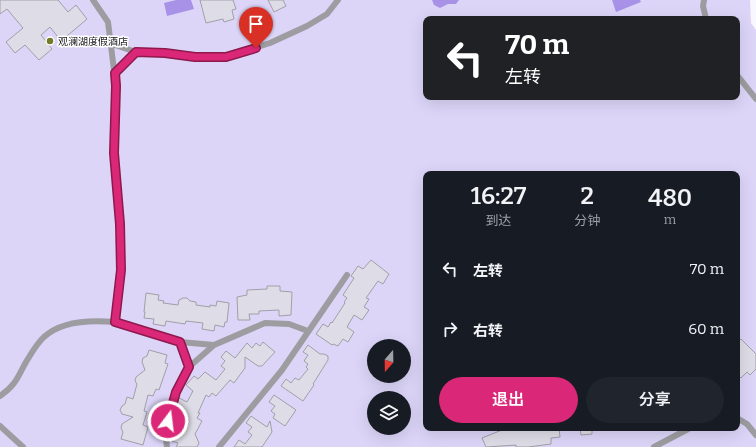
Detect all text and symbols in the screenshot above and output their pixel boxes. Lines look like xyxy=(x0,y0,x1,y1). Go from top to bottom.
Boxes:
pin xyxy=(239,7.0,273,48)
icon: arrive xyxy=(245,13,267,35)
text: 70 m xyxy=(505,28,569,61)
icon: left xyxy=(439,32,491,84)
marker: 观澜湖度假酒店 xyxy=(45,36,55,46)
place label: 观澜湖度假酒店 xyxy=(58,36,128,48)
text: 左转 xyxy=(505,66,541,88)
text: 16:27 xyxy=(471,182,526,210)
text: 2 xyxy=(580,182,594,210)
text: 480 xyxy=(648,184,692,212)
text: m xyxy=(664,212,676,227)
text: 到达 xyxy=(486,213,512,228)
text: 分钟 xyxy=(574,213,600,228)
icon: left xyxy=(439,258,461,280)
text: 70 m xyxy=(690,260,724,278)
text: 左转 xyxy=(473,262,503,280)
icon: right xyxy=(439,318,461,340)
text: 60 m xyxy=(688,320,724,338)
text: 右转 xyxy=(473,322,503,340)
north arrow xyxy=(367,339,411,383)
map controls xyxy=(367,339,411,435)
button: 退出 xyxy=(439,377,578,423)
button: 分享 xyxy=(586,377,724,423)
button: layers xyxy=(367,391,411,435)
position arrow xyxy=(147,400,189,442)

